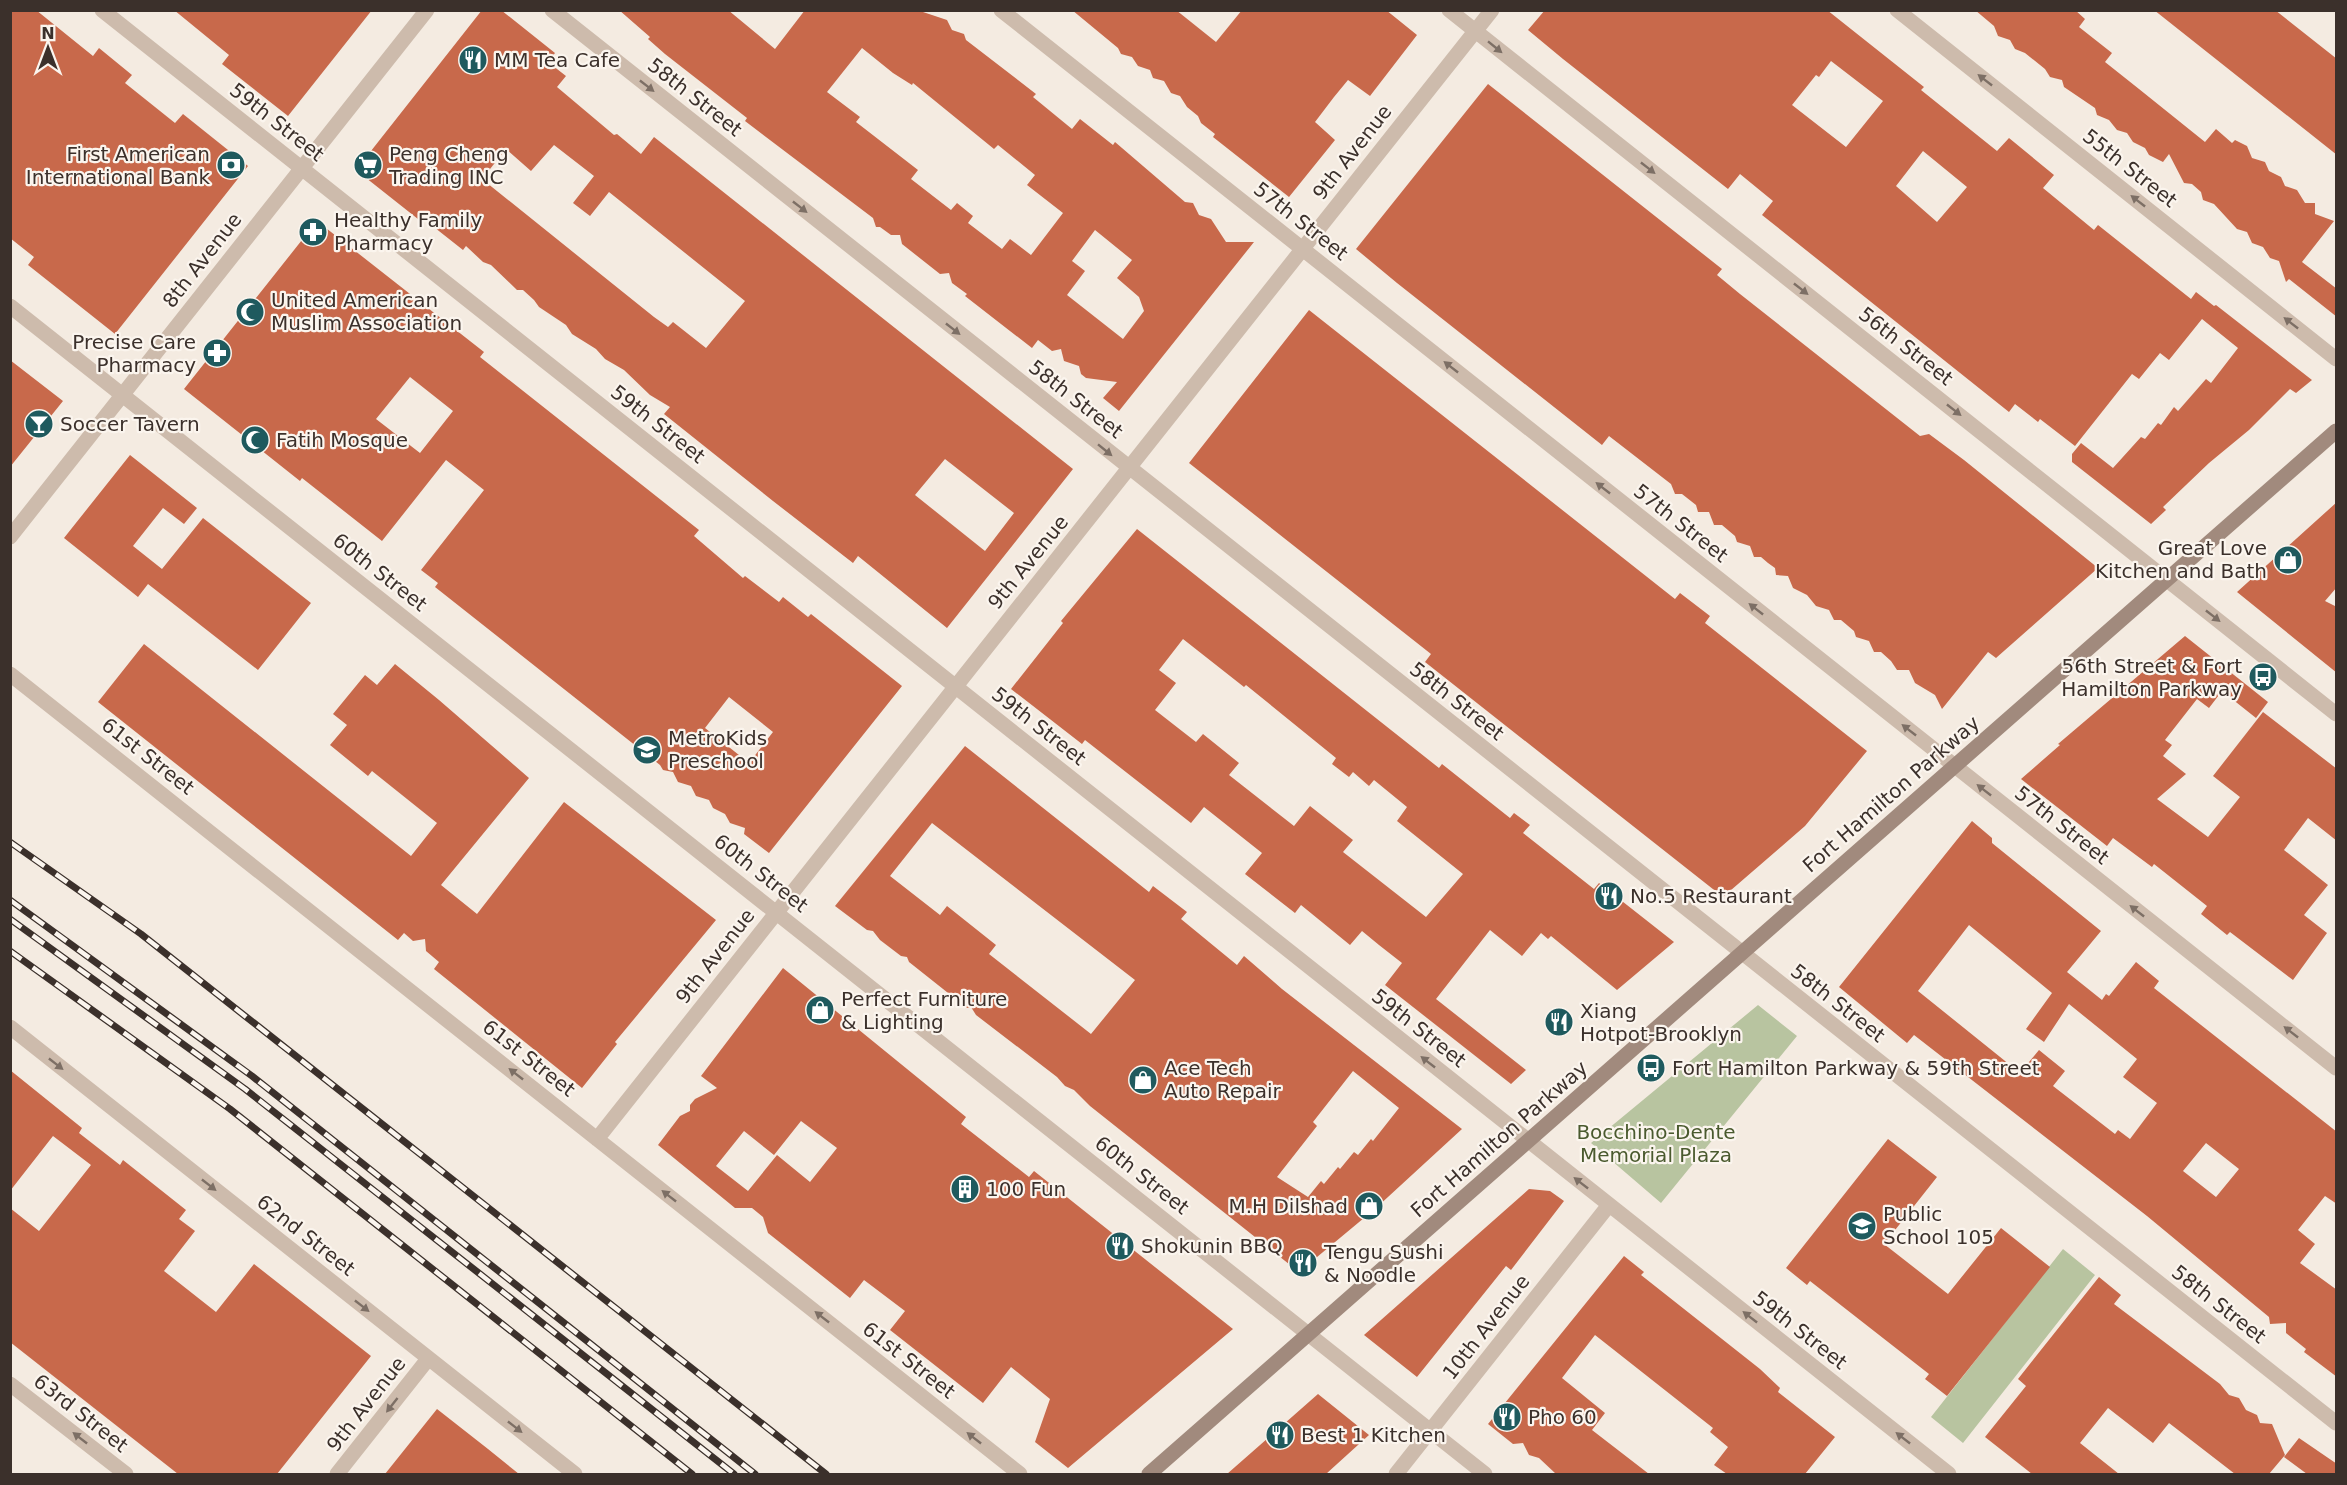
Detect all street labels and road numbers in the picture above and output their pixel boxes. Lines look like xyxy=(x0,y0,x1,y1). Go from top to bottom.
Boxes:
street label: 58th Street xyxy=(643,53,747,141)
street label: 59th Street xyxy=(225,78,329,166)
street label: 9th Avenue xyxy=(1307,100,1397,204)
street label: 55th Street xyxy=(2078,124,2182,212)
street label: 57th Street xyxy=(1249,177,1353,265)
street label: 8th Avenue xyxy=(157,208,247,312)
street label: 56th Street xyxy=(1854,302,1958,390)
street label: 58th Street xyxy=(1024,355,1128,443)
street label: 59th Street xyxy=(606,380,710,468)
street label: 57th Street xyxy=(1629,479,1733,567)
street label: 9th Avenue xyxy=(983,510,1073,614)
street label: 60th Street xyxy=(328,528,432,616)
street label: 58th Street xyxy=(1405,657,1509,745)
street label: 59th Street xyxy=(987,682,1091,770)
street label: Fort Hamilton Parkway xyxy=(1798,711,1984,877)
street label: 61st Street xyxy=(97,712,199,800)
street label: 57th Street xyxy=(2010,781,2114,869)
street label: 60th Street xyxy=(709,829,813,917)
street label: 9th Avenue xyxy=(670,904,760,1008)
street label: 58th Street xyxy=(1786,959,1890,1047)
street label: 59th Street xyxy=(1367,984,1471,1072)
street label: 61st Street xyxy=(478,1014,580,1102)
street label: Fort Hamilton Parkway xyxy=(1406,1056,1592,1222)
street label: 60th Street xyxy=(1090,1131,1194,1219)
street label: 62nd Street xyxy=(252,1189,360,1281)
street label: 58th Street xyxy=(2167,1260,2271,1348)
street label: 10th Avenue xyxy=(1438,1270,1534,1384)
street label: 59th Street xyxy=(1748,1286,1852,1374)
street label: 61st Street xyxy=(858,1316,960,1404)
street label: 9th Avenue xyxy=(321,1352,411,1456)
street label: 63rd Street xyxy=(29,1369,133,1457)

